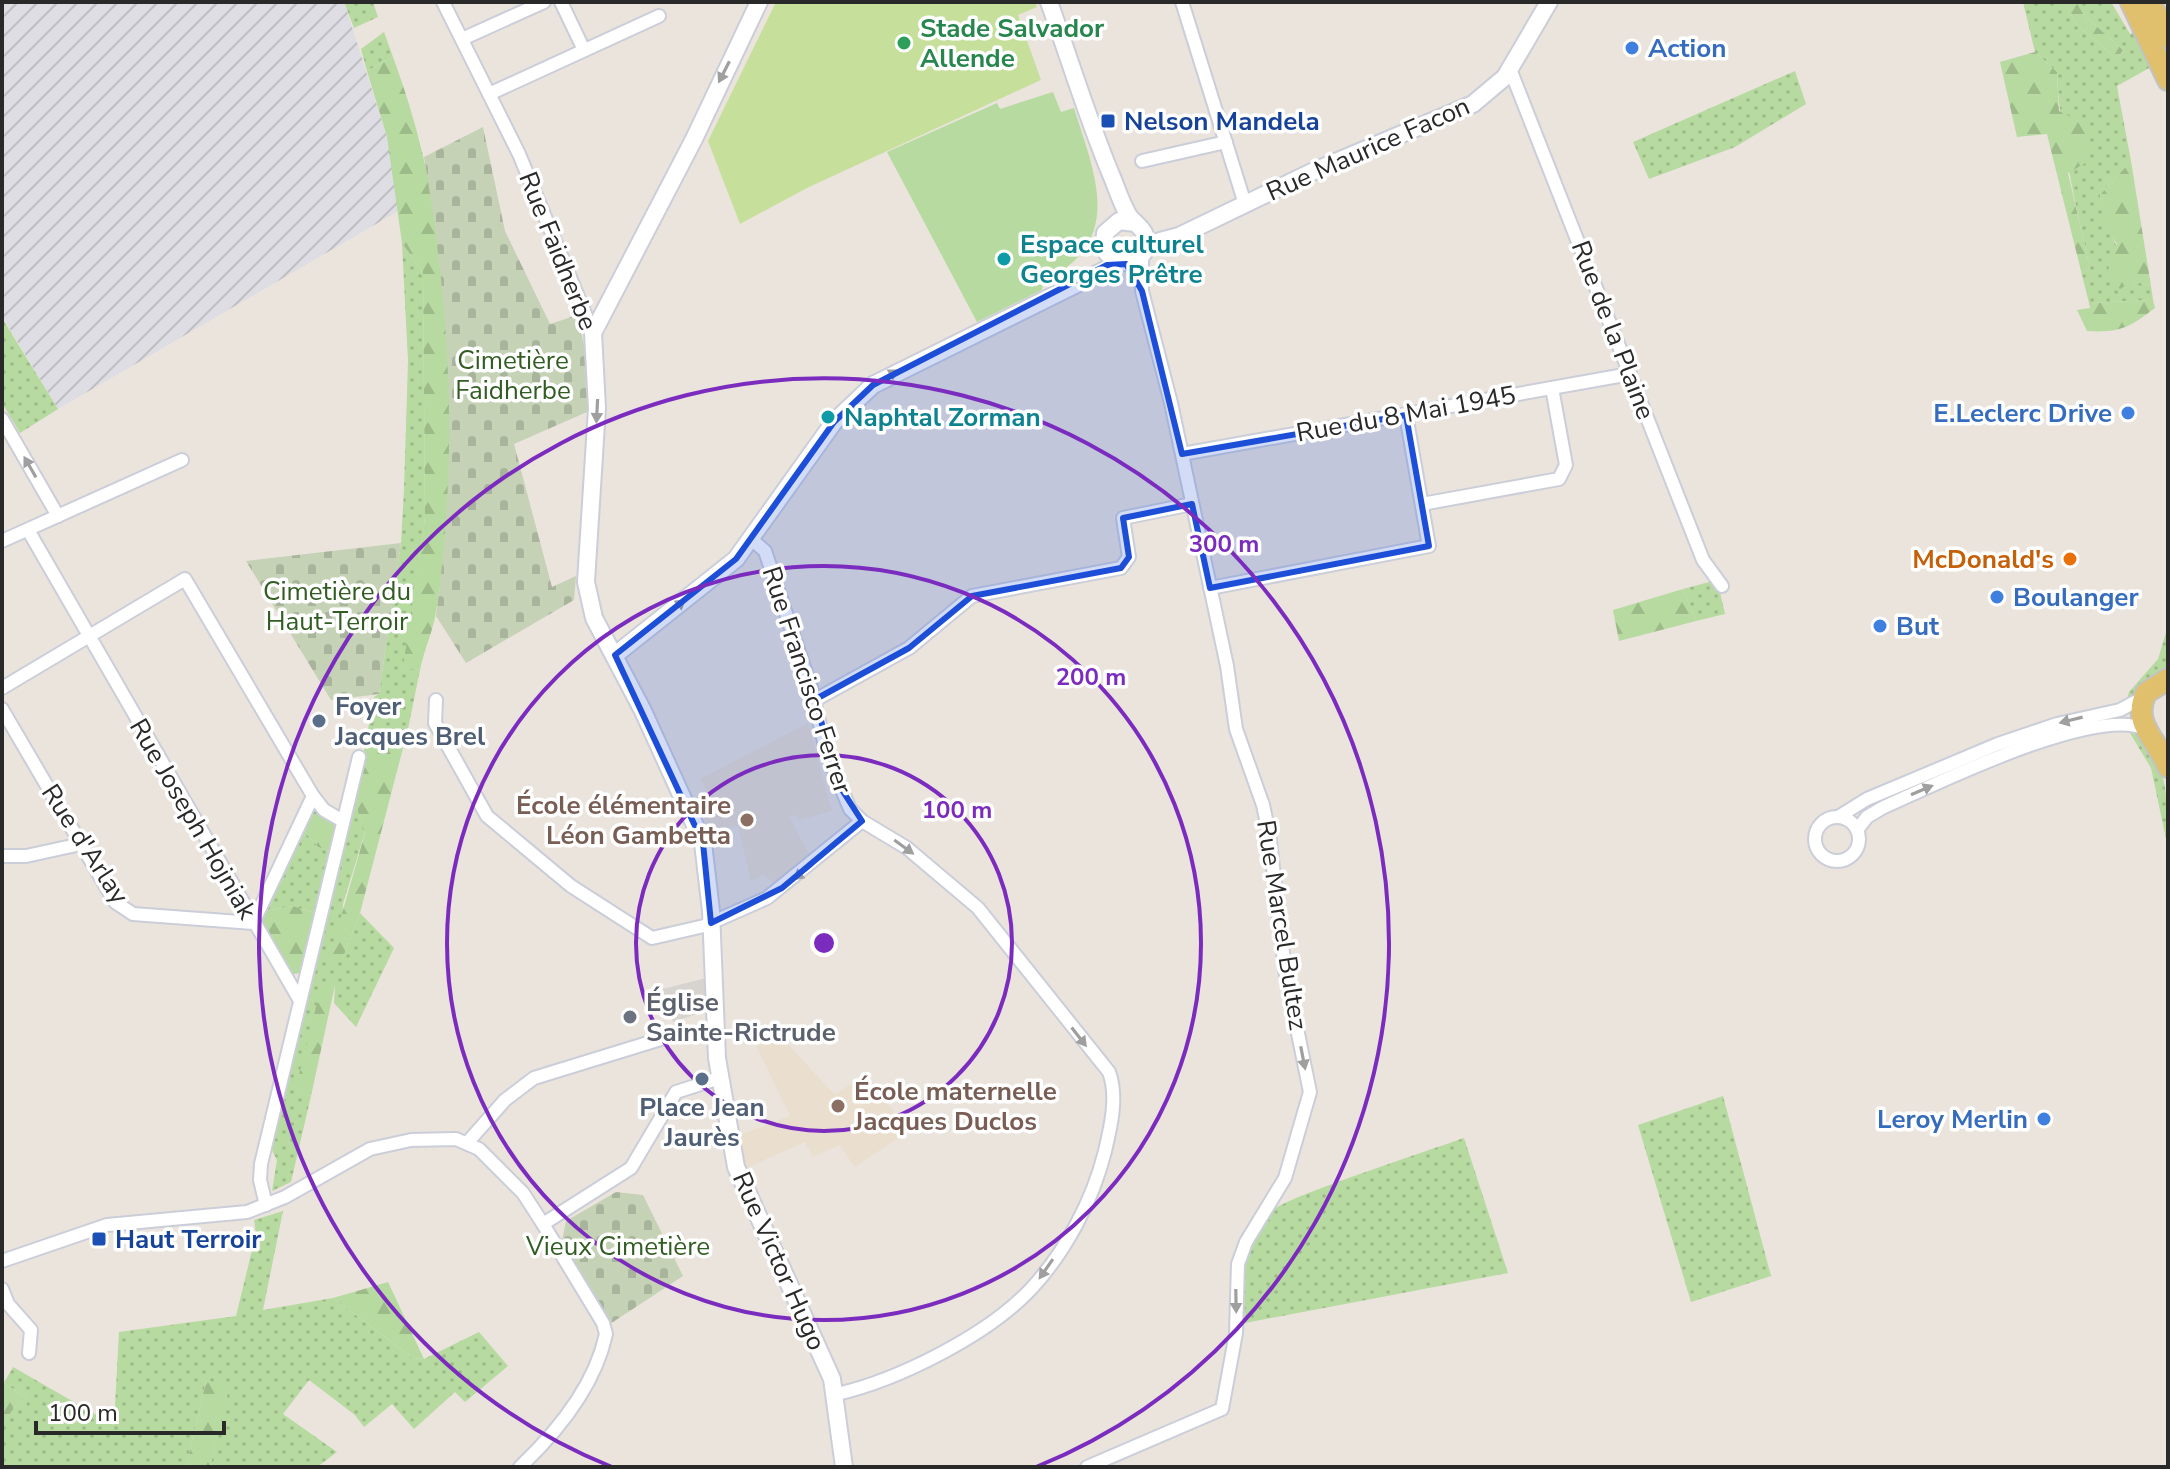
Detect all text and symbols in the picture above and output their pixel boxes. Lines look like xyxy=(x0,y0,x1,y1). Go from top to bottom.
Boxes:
place label: Stade Salvador Allende xyxy=(920,11,1105,76)
place label: Action xyxy=(1648,31,1726,66)
marker: Stade Salvador Allende xyxy=(895,34,913,52)
marker: Action xyxy=(1623,39,1641,57)
one-way arrow xyxy=(717,60,731,83)
street label: Rue Maurice Facon xyxy=(1261,88,1475,210)
place label: Nelson Mandela xyxy=(1124,104,1320,139)
marker: Nelson Mandela xyxy=(1099,112,1117,130)
street label: Rue Faidherbe xyxy=(510,167,606,335)
place label: Espace culturel Georges Prêtre xyxy=(1020,227,1204,292)
street label: Rue de la Plaine xyxy=(1563,236,1663,424)
marker: Espace culturel Georges Prêtre xyxy=(995,250,1013,268)
park label: Cimetière Faidherbe xyxy=(455,343,571,408)
one-way arrow xyxy=(877,369,899,383)
street label: Rue du 8 Mai 1945 xyxy=(1293,377,1519,451)
place label: E.Leclerc Drive xyxy=(1933,396,2112,431)
one-way arrow xyxy=(590,399,603,424)
place label: Naphtal Zorman xyxy=(844,400,1041,435)
marker: E.Leclerc Drive xyxy=(2119,404,2137,422)
marker: Naphtal Zorman xyxy=(819,408,837,426)
one-way arrow xyxy=(23,456,37,479)
text: 300 m xyxy=(1189,528,1259,560)
place label: McDonald's xyxy=(1912,542,2054,577)
marker: McDonald's xyxy=(2061,550,2079,568)
street label: Rue Francisco Ferrer xyxy=(754,562,860,799)
park label: Cimetière du Haut-Terroir xyxy=(263,574,411,639)
place label: Boulanger xyxy=(2013,580,2139,615)
marker: Boulanger xyxy=(1988,588,2006,606)
one-way arrow xyxy=(666,599,686,615)
place label: But xyxy=(1896,609,1940,644)
marker: But xyxy=(1871,617,1889,635)
text: 200 m xyxy=(1056,661,1126,693)
place label: Foyer Jacques Brel xyxy=(334,689,486,754)
street label: Rue Joseph Hojniak xyxy=(121,712,265,927)
marker: Foyer Jacques Brel xyxy=(310,712,328,730)
one-way arrow xyxy=(2058,715,2083,727)
street label: Rue d'Arlay xyxy=(33,777,137,911)
one-way arrow xyxy=(1911,784,1934,797)
place label: École élémentaire Léon Gambetta xyxy=(516,788,731,853)
text: 100 m xyxy=(922,794,992,826)
marker: École élémentaire Léon Gambetta xyxy=(738,811,756,829)
street label: Rue Marcel Bultez xyxy=(1248,818,1316,1032)
one-way arrow xyxy=(893,838,914,854)
one-way arrow xyxy=(793,863,813,880)
centre of rings xyxy=(810,929,838,957)
place label: Église Sainte-Rictrude xyxy=(646,985,836,1050)
marker: Église Sainte-Rictrude xyxy=(621,1008,639,1026)
one-way arrow xyxy=(1070,1027,1086,1047)
one-way arrow xyxy=(1297,1046,1310,1071)
marker: Place Jean Jaurès xyxy=(693,1070,711,1088)
place label: École maternelle Jacques Duclos xyxy=(853,1074,1057,1139)
place label: Place Jean Jaurès xyxy=(639,1090,765,1155)
marker: École maternelle Jacques Duclos xyxy=(829,1097,847,1115)
place label: Leroy Merlin xyxy=(1877,1102,2028,1137)
marker: Leroy Merlin xyxy=(2035,1110,2053,1128)
street label: Rue Victor Hugo xyxy=(724,1166,834,1356)
place label: Haut Terroir xyxy=(115,1222,262,1257)
park label: Vieux Cimetière xyxy=(525,1229,710,1264)
marker: Haut Terroir xyxy=(90,1230,108,1248)
one-way arrow xyxy=(1039,1259,1054,1280)
one-way arrow xyxy=(1230,1289,1242,1314)
scale bar xyxy=(36,1385,224,1435)
text: 100 m xyxy=(48,1397,118,1429)

